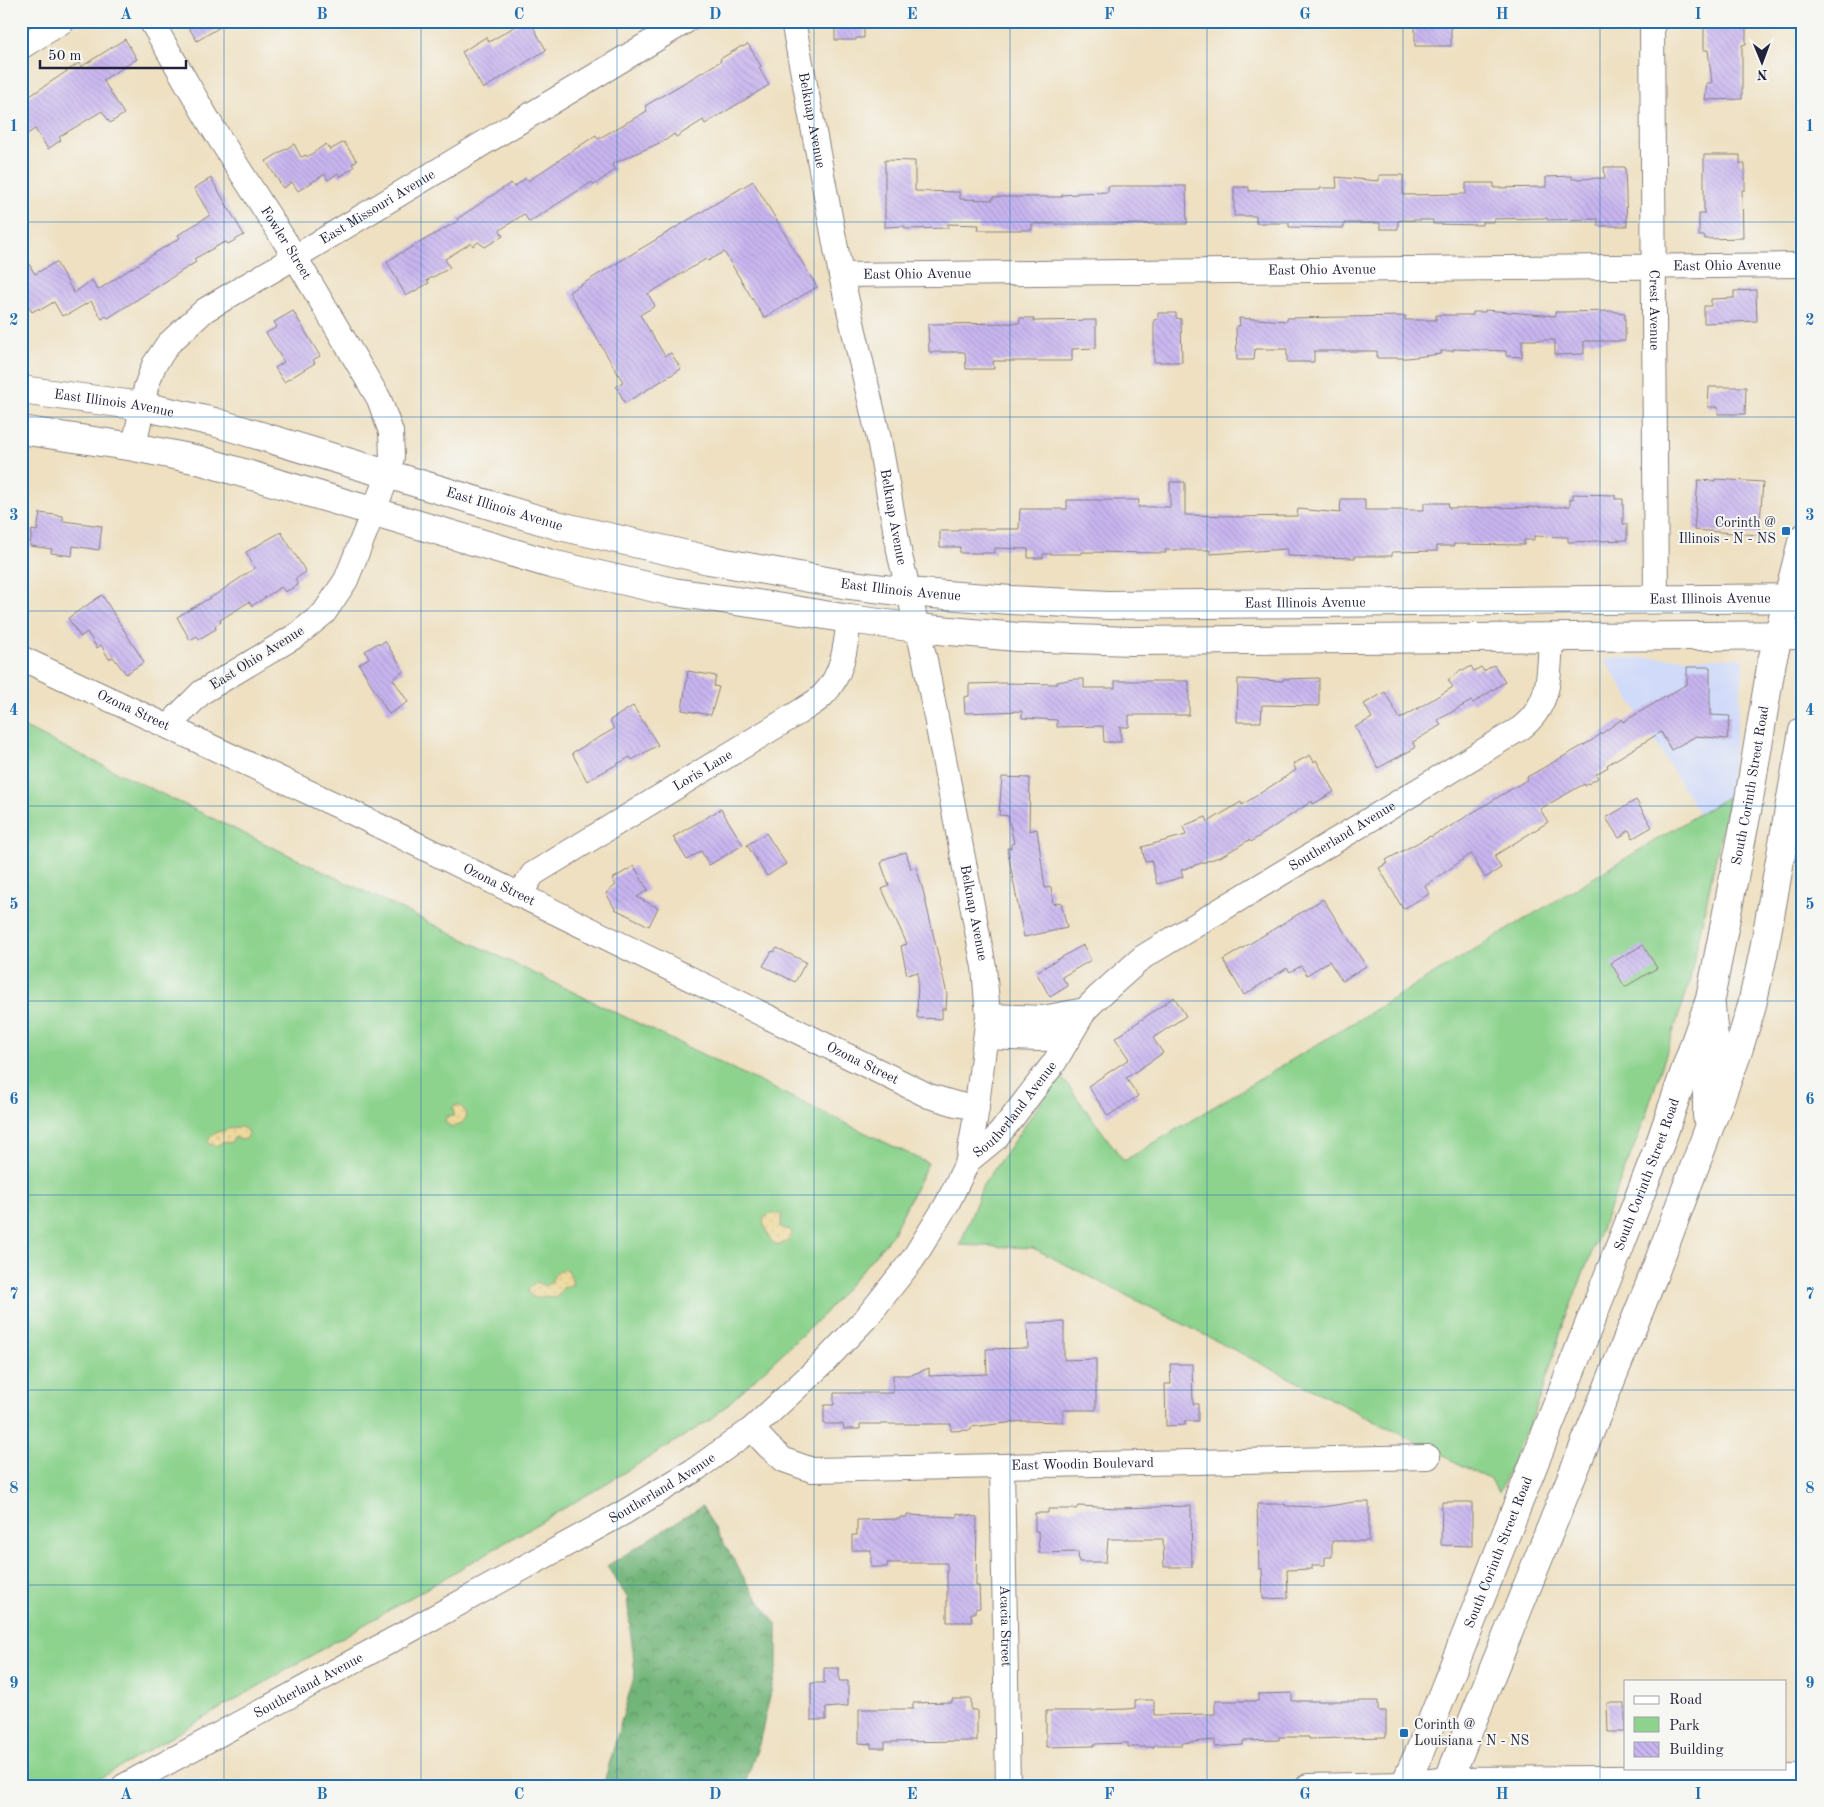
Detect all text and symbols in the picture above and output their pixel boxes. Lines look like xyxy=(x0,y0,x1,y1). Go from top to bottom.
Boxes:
text: A xyxy=(120,7,132,23)
text: B xyxy=(316,7,328,23)
text: C xyxy=(514,7,524,23)
text: D xyxy=(709,7,721,23)
text: E xyxy=(906,7,918,23)
text: F xyxy=(1104,7,1115,23)
text: G xyxy=(1299,7,1311,23)
text: H xyxy=(1495,7,1509,23)
text: I xyxy=(1694,7,1702,23)
scale bar xyxy=(40,38,186,70)
north arrow xyxy=(1736,38,1786,88)
text: 50 m xyxy=(48,49,82,64)
text: N xyxy=(1756,67,1768,81)
street label: Belknap Avenue xyxy=(796,71,828,169)
text: 1 xyxy=(9,119,19,135)
text: 1 xyxy=(1805,119,1815,135)
street label: East Missouri Avenue xyxy=(318,167,438,247)
street label: Fowler Street xyxy=(258,204,314,282)
street label: East Ohio Avenue xyxy=(1673,258,1781,273)
street label: East Ohio Avenue xyxy=(1268,262,1376,278)
street label: East Ohio Avenue xyxy=(863,267,971,282)
street label: Crest Avenue xyxy=(1647,269,1661,351)
text: 2 xyxy=(9,313,19,329)
text: 2 xyxy=(1805,313,1815,329)
street label: East Illinois Avenue xyxy=(53,387,175,420)
street label: Belknap Avenue xyxy=(877,468,909,566)
street label: East Illinois Avenue xyxy=(444,485,564,533)
text: 3 xyxy=(9,508,19,524)
text: 3 xyxy=(1805,508,1815,524)
place label: Corinth @ Illinois - N - NS xyxy=(1679,516,1776,546)
marker: Corinth @ Illinois - N - NS xyxy=(1780,525,1792,537)
street label: East Illinois Avenue xyxy=(839,577,961,603)
street label: East Illinois Avenue xyxy=(1649,591,1771,607)
street label: East Illinois Avenue xyxy=(1244,595,1366,611)
street label: East Ohio Avenue xyxy=(207,623,307,693)
street label: Ozona Street xyxy=(95,687,172,733)
text: 4 xyxy=(9,703,19,719)
text: 4 xyxy=(1805,703,1815,719)
street label: South Corinth Street Road xyxy=(1729,705,1771,866)
street label: Loris Lane xyxy=(671,748,735,794)
street label: Southerland Avenue xyxy=(1287,799,1398,874)
street label: Ozona Street xyxy=(461,861,537,908)
street label: Belknap Avenue xyxy=(958,864,990,962)
text: 5 xyxy=(9,897,19,913)
text: 5 xyxy=(1805,897,1815,913)
street label: Ozona Street xyxy=(824,1040,901,1087)
street label: Southerland Avenue xyxy=(971,1059,1060,1161)
text: 6 xyxy=(9,1092,19,1108)
text: 6 xyxy=(1805,1092,1815,1108)
street label: South Corinth Street Road xyxy=(1612,1097,1682,1253)
text: 7 xyxy=(9,1287,19,1303)
text: 7 xyxy=(1805,1287,1815,1303)
street label: Southerland Avenue xyxy=(607,1451,718,1526)
street label: East Woodin Boulevard xyxy=(1011,1456,1154,1473)
street label: South Corinth Street Road xyxy=(1462,1475,1535,1630)
text: 8 xyxy=(9,1481,19,1497)
text: 8 xyxy=(1805,1481,1815,1497)
street label: Acacia Street xyxy=(997,1585,1013,1667)
street label: Southerland Avenue xyxy=(252,1650,365,1721)
text: 9 xyxy=(9,1676,19,1692)
text: 9 xyxy=(1805,1676,1815,1692)
legend xyxy=(1624,1680,1786,1770)
text: Road xyxy=(1669,1693,1703,1708)
place label: Corinth @ Louisiana - N - NS xyxy=(1414,1718,1529,1748)
text: Park xyxy=(1669,1719,1700,1734)
marker: Corinth @ Louisiana - N - NS xyxy=(1398,1727,1410,1739)
text: Building xyxy=(1669,1743,1724,1758)
text: A xyxy=(120,1787,132,1803)
text: B xyxy=(316,1787,328,1803)
text: C xyxy=(514,1787,524,1803)
text: D xyxy=(709,1787,721,1803)
text: E xyxy=(906,1787,918,1803)
text: F xyxy=(1104,1787,1115,1803)
text: G xyxy=(1299,1787,1311,1803)
text: H xyxy=(1495,1787,1509,1803)
text: I xyxy=(1694,1787,1702,1803)

